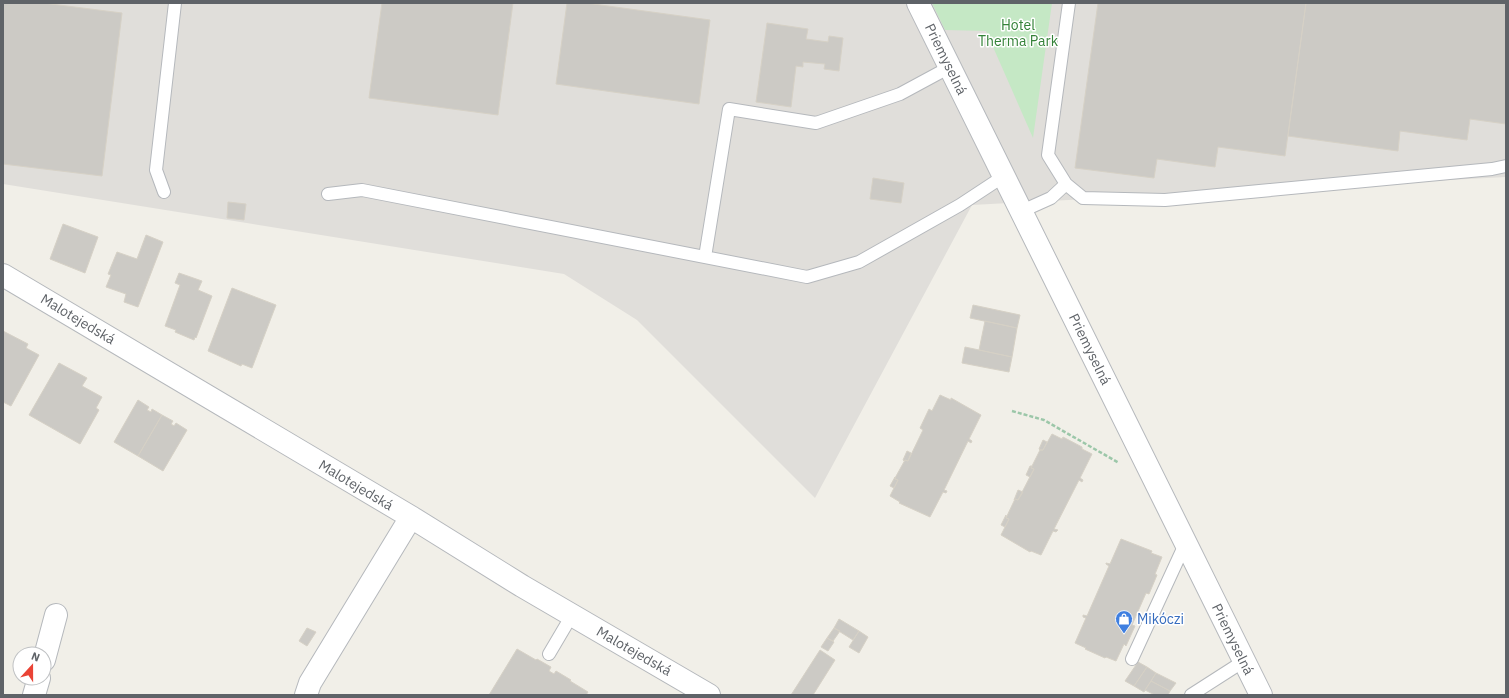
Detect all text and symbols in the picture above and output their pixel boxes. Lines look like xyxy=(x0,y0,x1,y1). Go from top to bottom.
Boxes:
park label: Hotel Therma Park xyxy=(978,16,1059,50)
street label: Priemyselná xyxy=(921,20,971,98)
street label: Malotejedská xyxy=(37,290,119,349)
street label: Priemyselná xyxy=(1065,310,1115,388)
street label: Malotejedská xyxy=(315,456,397,515)
street label: Priemyselná xyxy=(1208,600,1258,678)
shop icon: Mikóczi xyxy=(1114,609,1134,634)
place label: Mikóczi xyxy=(1137,610,1184,628)
street label: Malotejedská xyxy=(593,622,675,680)
north arrow xyxy=(12,646,52,686)
text: N xyxy=(29,649,42,665)

